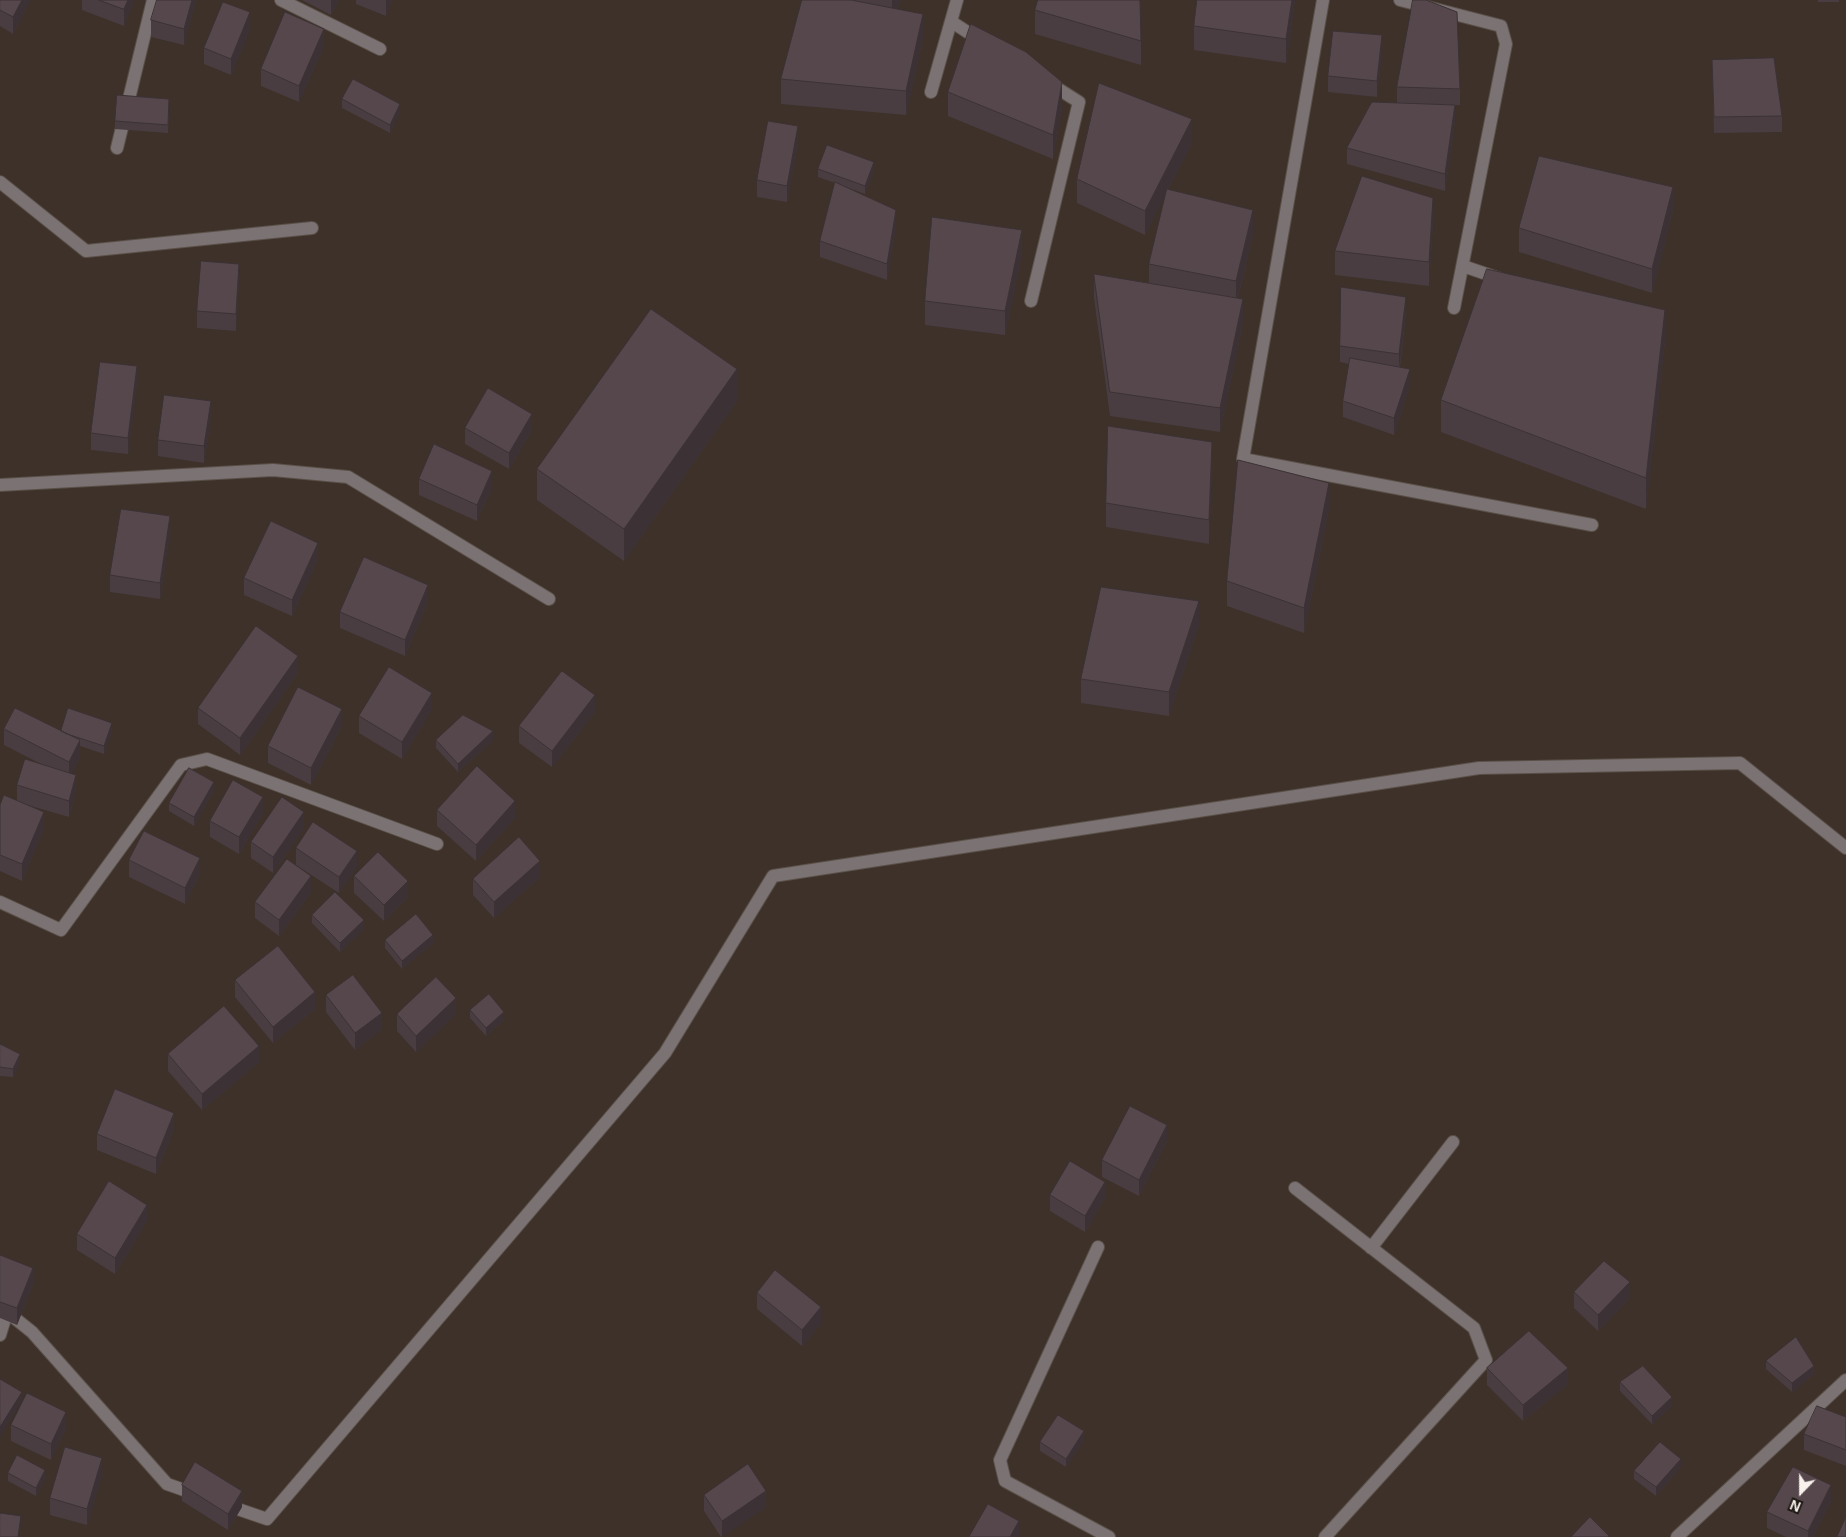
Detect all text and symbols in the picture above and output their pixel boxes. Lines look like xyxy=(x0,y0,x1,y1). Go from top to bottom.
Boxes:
north arrow xyxy=(1776,1467,1826,1517)
text: N xyxy=(1788,1497,1803,1515)

